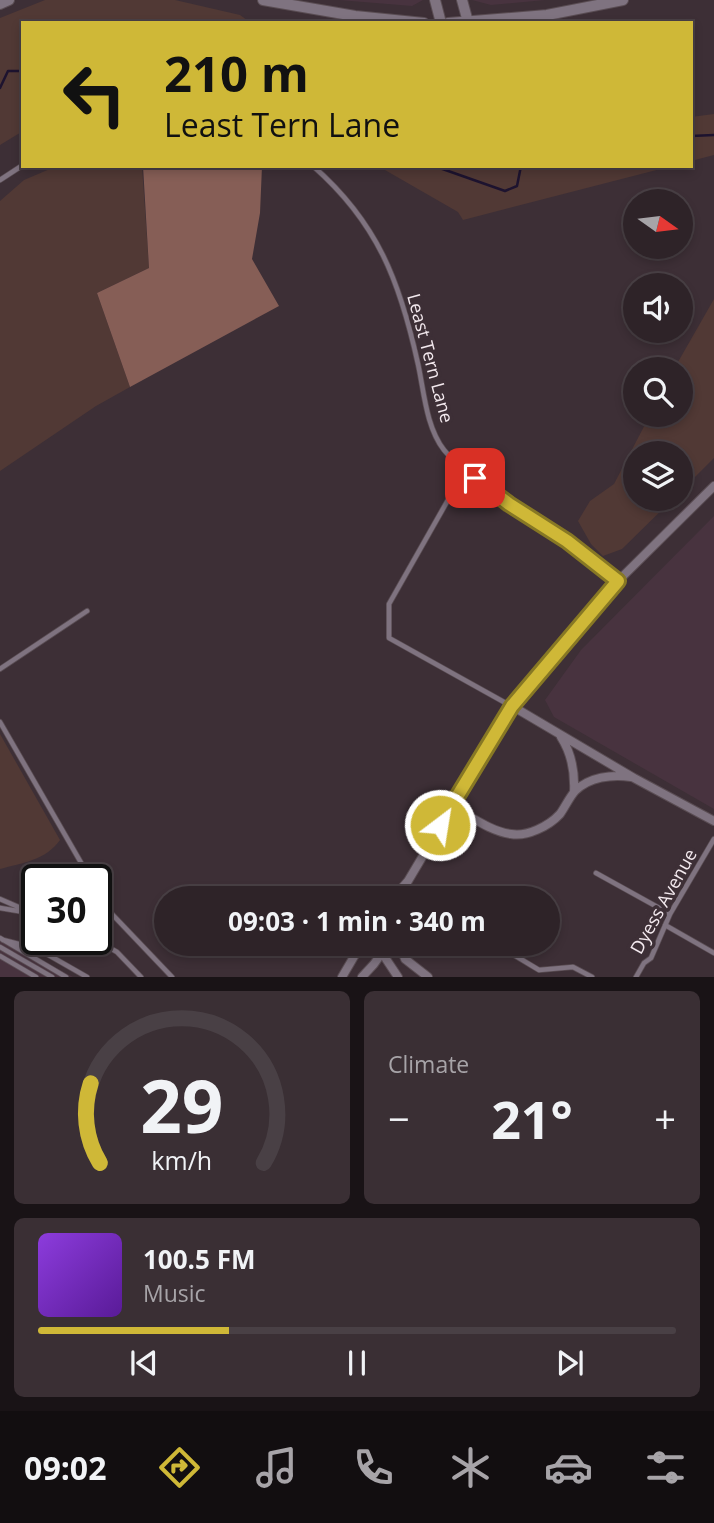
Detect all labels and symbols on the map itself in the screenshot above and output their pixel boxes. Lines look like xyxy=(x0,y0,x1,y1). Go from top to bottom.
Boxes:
north arrow xyxy=(623,189,693,259)
street label: Least Tern Lane xyxy=(402,291,460,425)
pin xyxy=(445,448,505,508)
position arrow xyxy=(403,788,477,862)
street label: Dyess Avenue xyxy=(624,844,702,958)
speed limit sign: 30 xyxy=(21,864,112,955)

